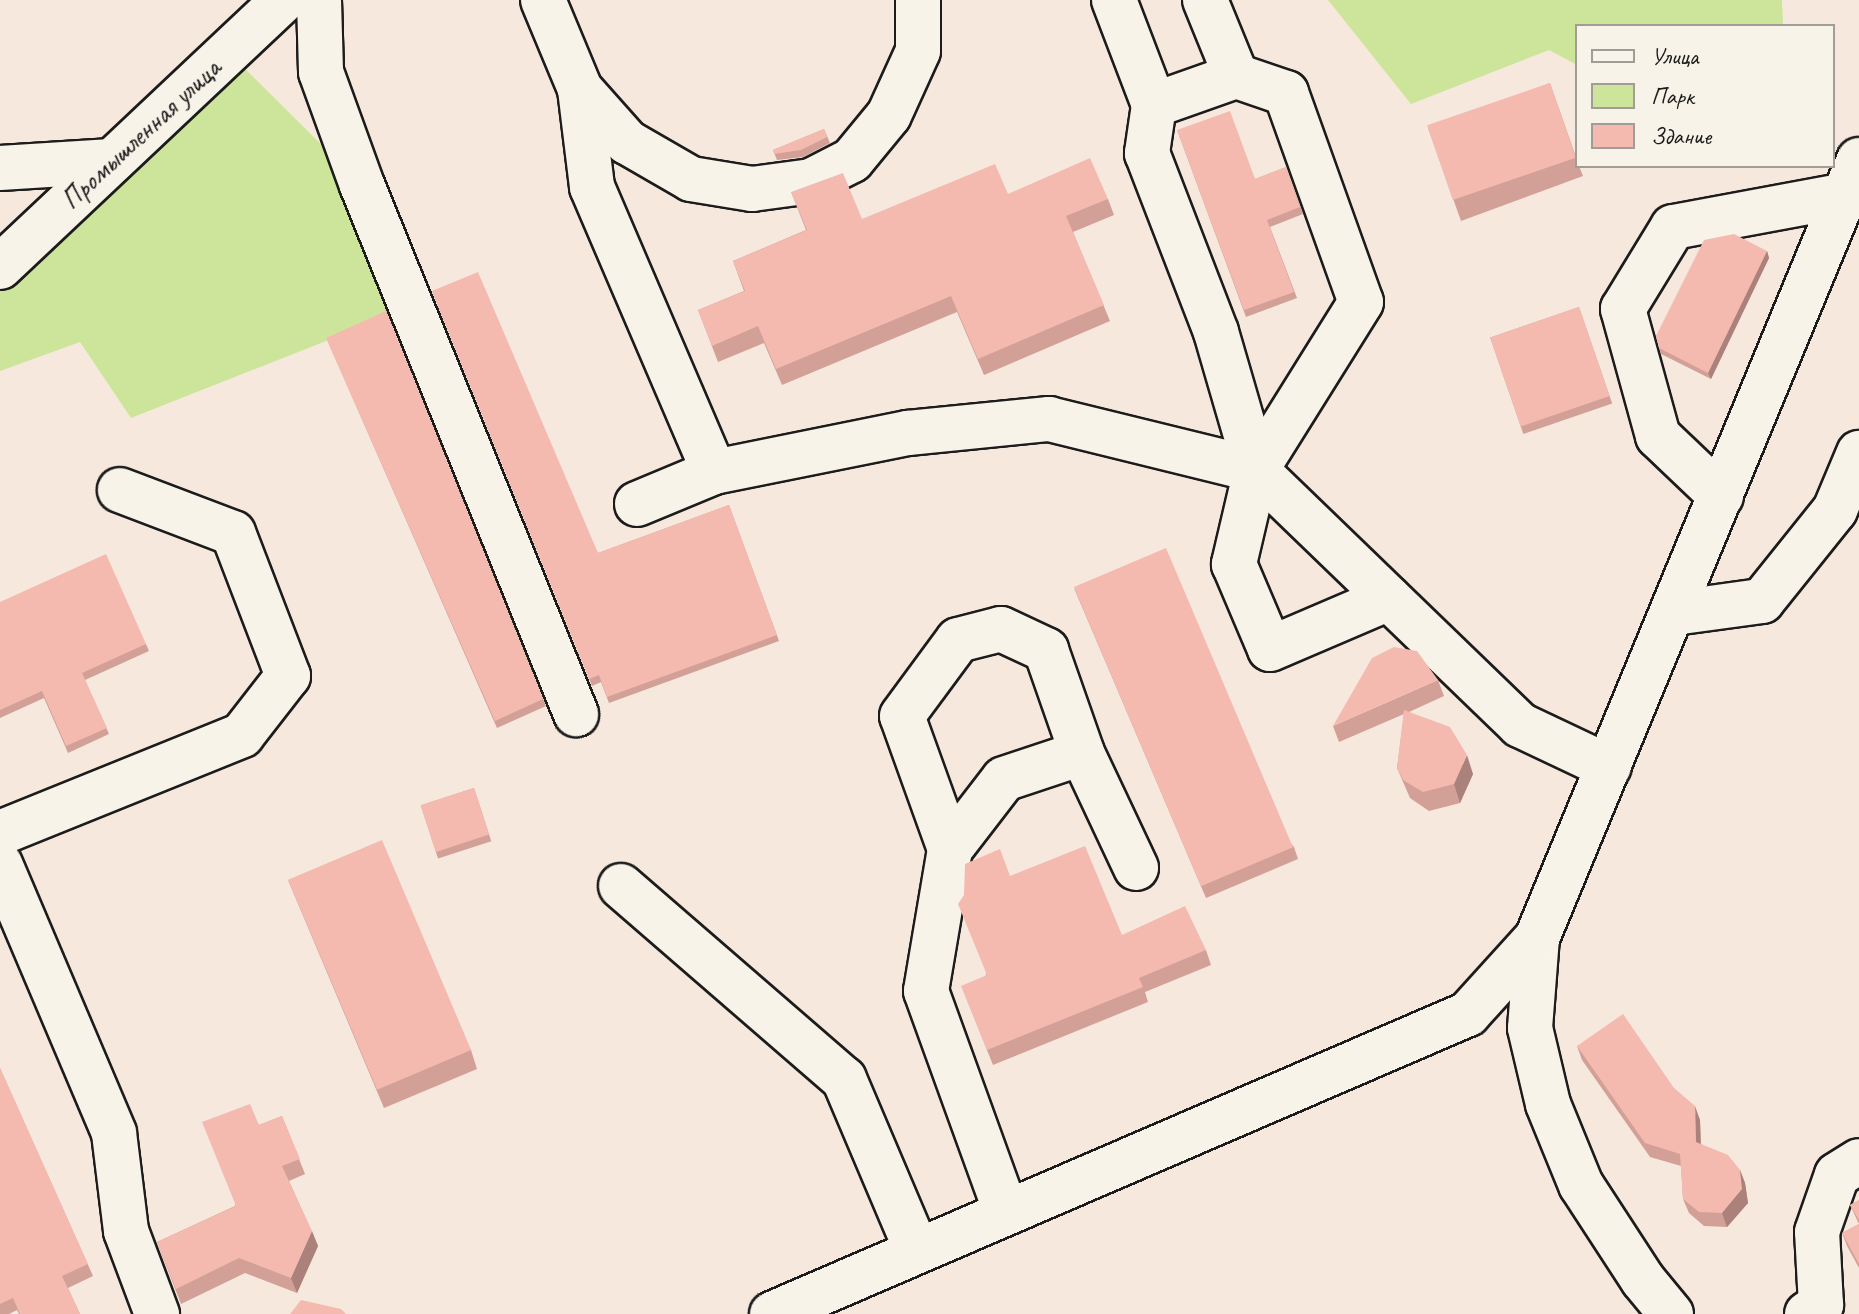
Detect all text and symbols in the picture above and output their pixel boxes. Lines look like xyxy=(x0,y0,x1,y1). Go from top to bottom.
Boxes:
legend xyxy=(1575,24,1835,168)
text: Улица xyxy=(1651,41,1699,71)
street label: Промышленная улица xyxy=(54,51,228,217)
text: Парк xyxy=(1651,81,1694,111)
text: Здание xyxy=(1651,121,1711,151)

